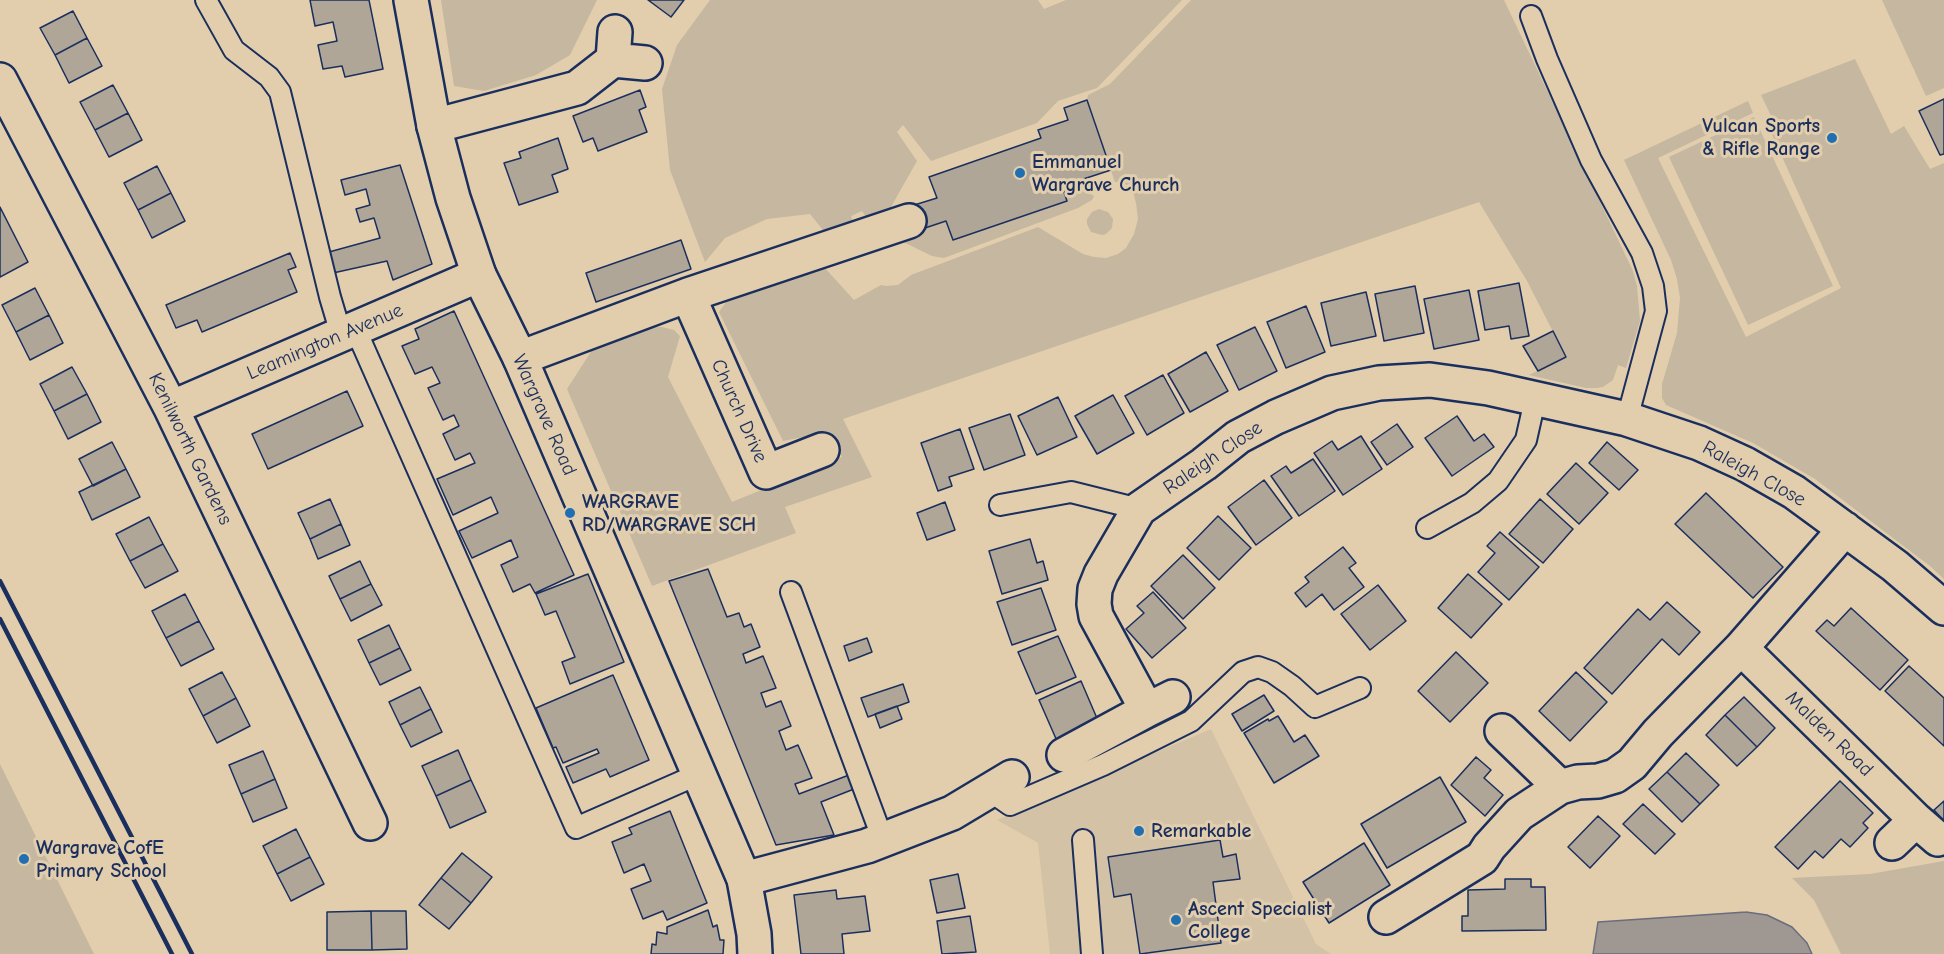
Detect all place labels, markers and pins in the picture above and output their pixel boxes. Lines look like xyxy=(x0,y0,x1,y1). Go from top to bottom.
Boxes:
place label: Vulcan Sports & Rifle Range xyxy=(1702,114,1820,161)
marker: Vulcan Sports & Rifle Range xyxy=(1825,131,1839,145)
place label: Emmanuel Wargrave Church xyxy=(1032,150,1180,197)
marker: Emmanuel Wargrave Church xyxy=(1013,166,1027,180)
place label: WARGRAVE RD/WARGRAVE SCH xyxy=(582,490,756,537)
marker: WARGRAVE RD/WARGRAVE SCH xyxy=(563,506,577,520)
place label: Remarkable xyxy=(1151,819,1251,843)
marker: Remarkable xyxy=(1132,824,1146,838)
place label: Wargrave CofE Primary School xyxy=(36,836,167,883)
marker: Wargrave CofE Primary School xyxy=(17,852,31,866)
place label: Ascent Specialist College xyxy=(1188,897,1332,944)
marker: Ascent Specialist College xyxy=(1169,913,1183,927)

